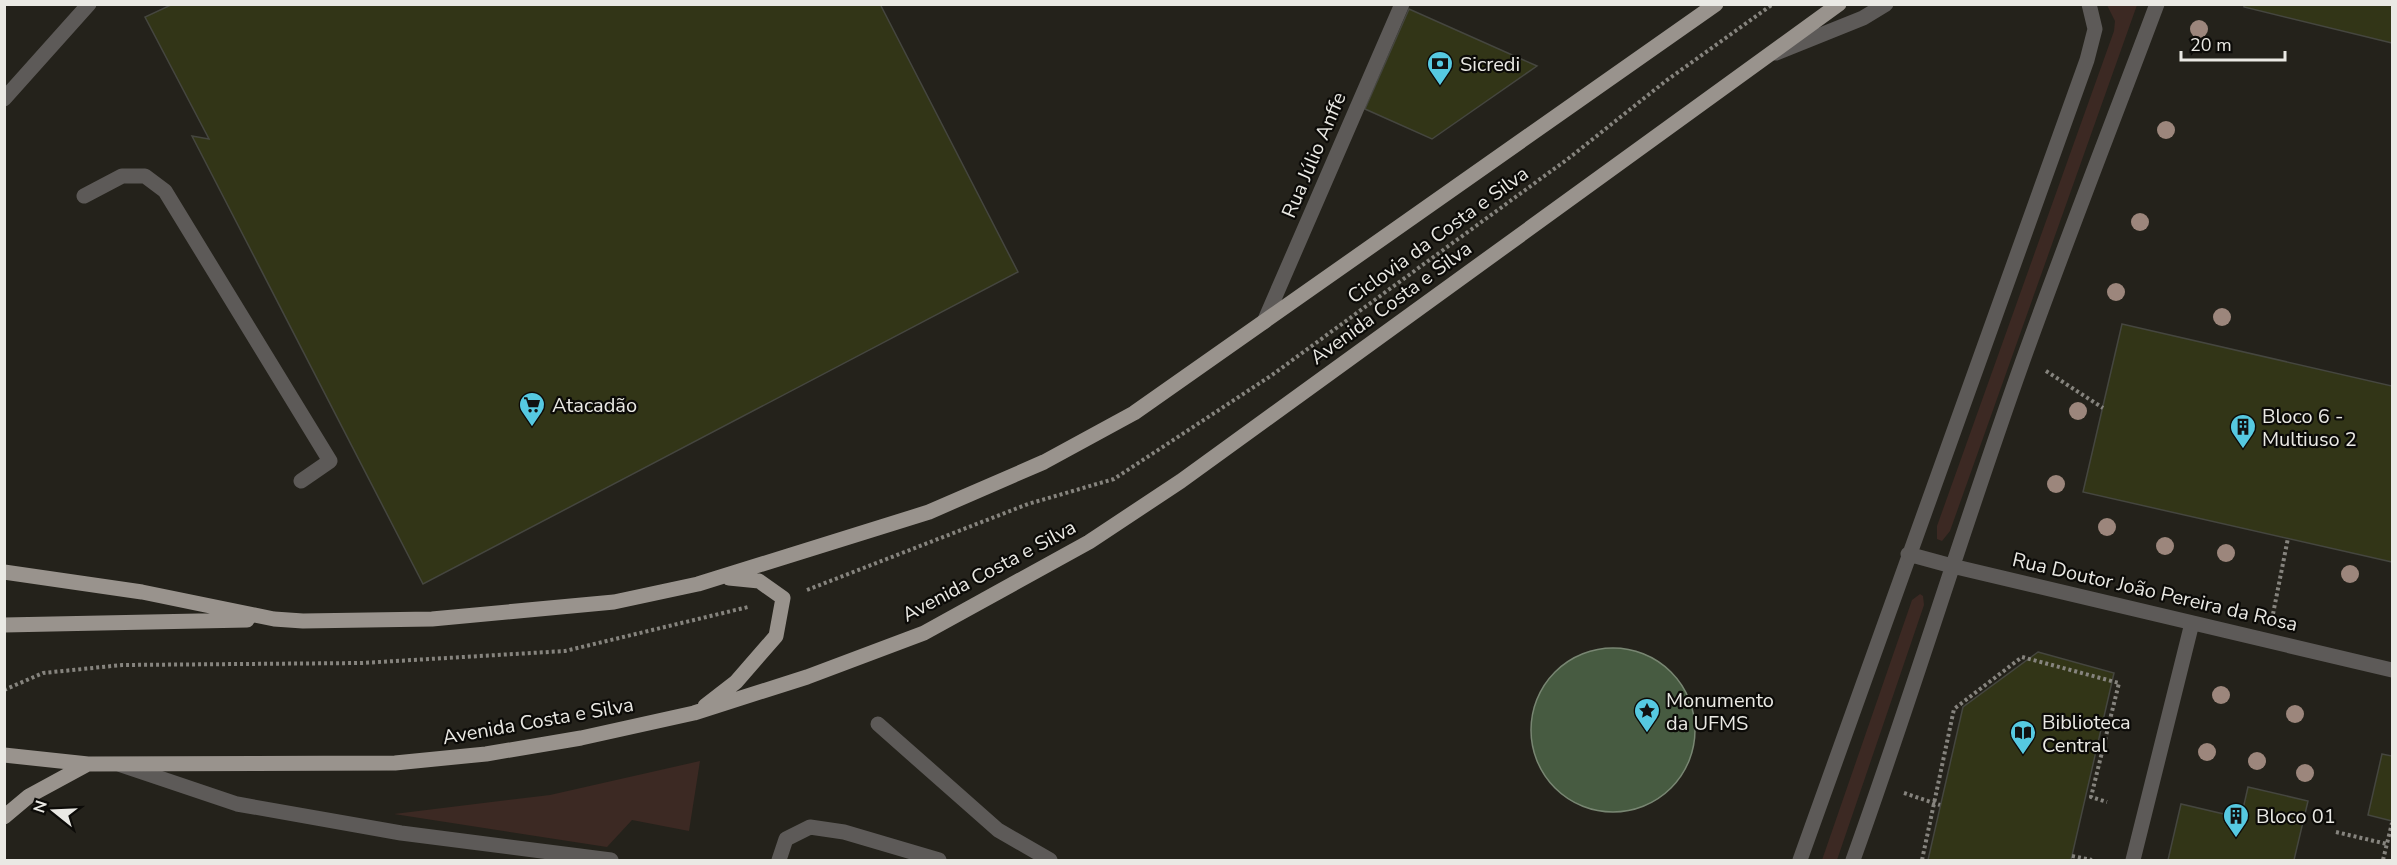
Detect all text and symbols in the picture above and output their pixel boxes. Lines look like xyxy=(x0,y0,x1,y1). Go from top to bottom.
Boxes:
scale bar xyxy=(2181,24,2284,62)
text: 20 m xyxy=(2190,33,2232,57)
bank icon: Sicredi xyxy=(1425,49,1455,87)
place label: Sicredi xyxy=(1460,51,1520,78)
street label: Rua Júlio Anffe xyxy=(1275,88,1353,222)
street label: Ciclovia da Costa e Silva xyxy=(1342,160,1534,310)
street label: Avenida Costa e Silva xyxy=(1305,235,1477,371)
supermarket icon: Atacadão xyxy=(517,390,547,428)
place label: Atacadão xyxy=(552,392,637,419)
place label: Bloco 6 - Multiuso 2 xyxy=(2262,403,2357,453)
building icon: Bloco 6 - Multiuso 2 xyxy=(2228,412,2258,450)
street label: Avenida Costa e Silva xyxy=(897,514,1081,628)
street label: Rua Doutor João Pereira da Rosa xyxy=(2010,546,2300,638)
place label: Monumento da UFMS xyxy=(1666,687,1774,737)
street label: Avenida Costa e Silva xyxy=(440,691,636,751)
place icon: Monumento da UFMS xyxy=(1632,696,1662,734)
place label: Biblioteca Central xyxy=(2042,709,2131,759)
library icon: Biblioteca Central xyxy=(2008,718,2038,756)
north arrow xyxy=(24,781,84,841)
text: N xyxy=(28,798,53,816)
building icon: Bloco 01 xyxy=(2221,801,2251,839)
place label: Bloco 01 xyxy=(2256,803,2336,830)

